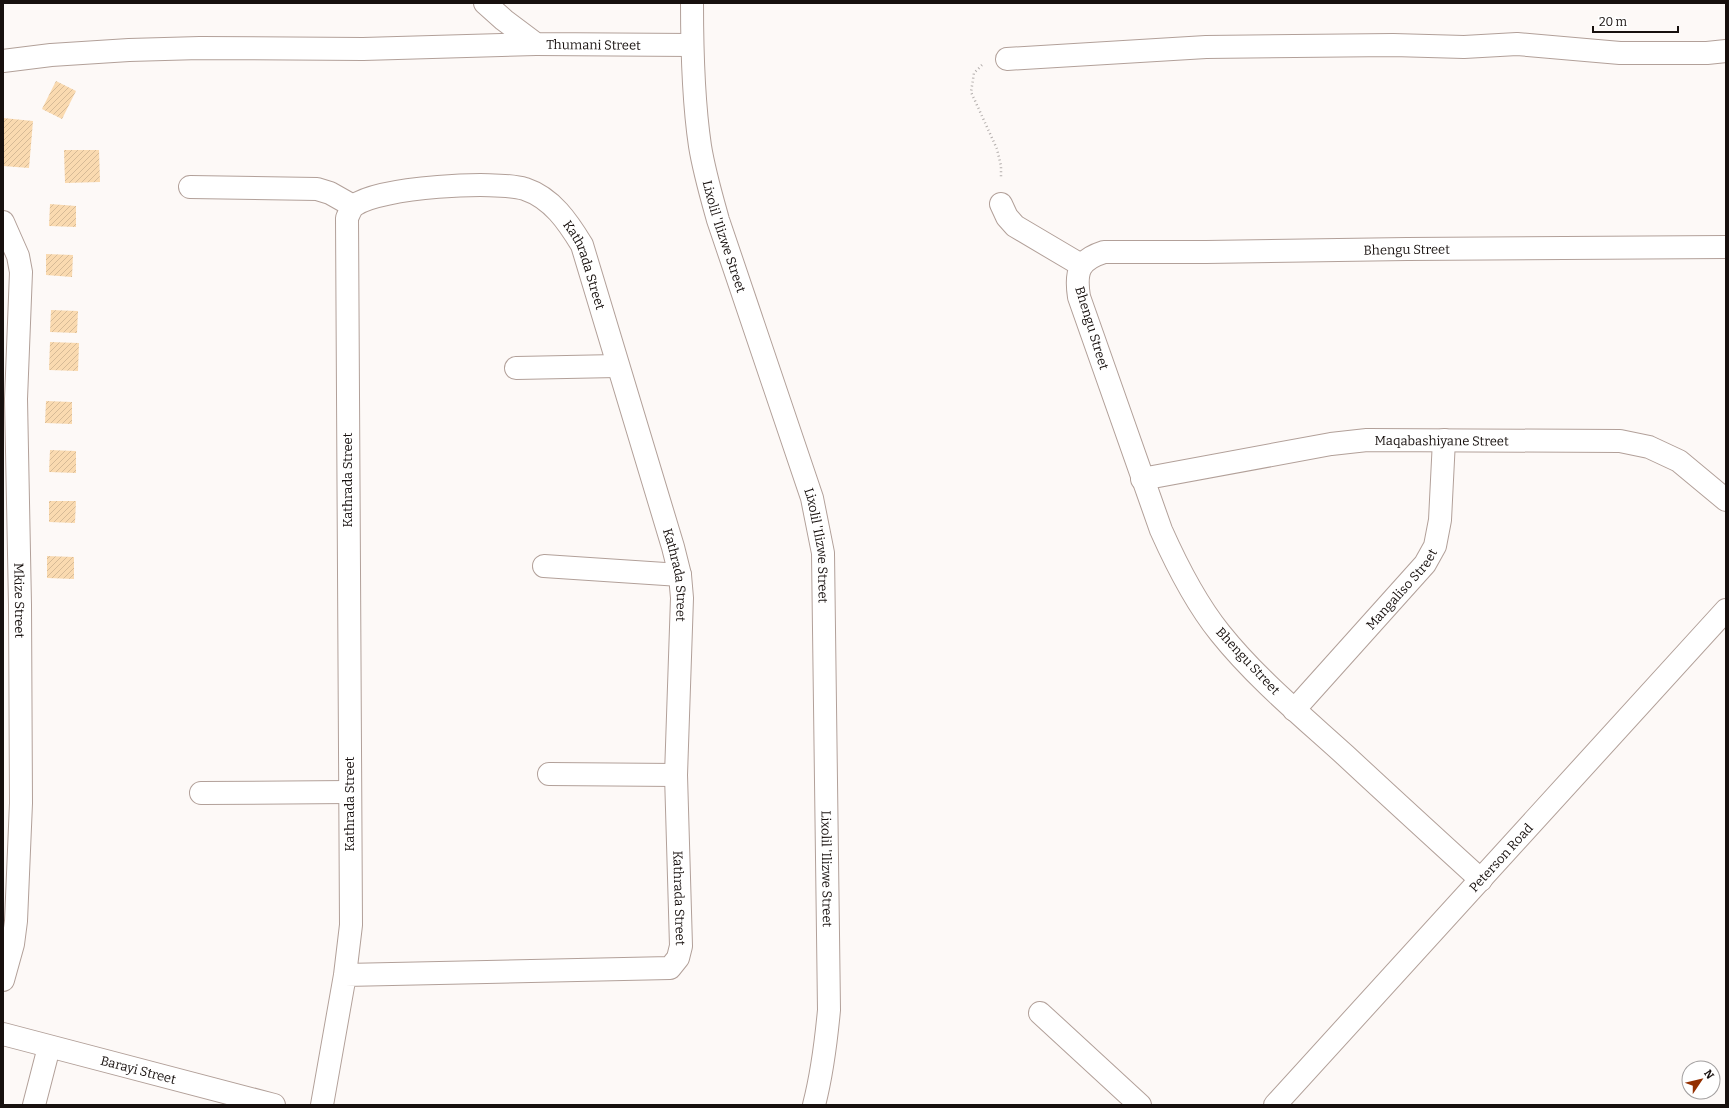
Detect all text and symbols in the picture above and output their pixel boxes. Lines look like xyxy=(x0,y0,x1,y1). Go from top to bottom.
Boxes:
scale bar xyxy=(1593,8,1678,34)
text: 20 m xyxy=(1599,15,1628,29)
street label: Thumani Street xyxy=(546,37,641,52)
street label: Lixolil 'Ilizwe Street xyxy=(700,179,749,295)
street label: Kathrada Street xyxy=(561,217,609,312)
street label: Bhengu Street xyxy=(1363,241,1450,257)
street label: Bhengu Street xyxy=(1072,285,1112,372)
street label: Kathrada Street xyxy=(340,432,355,527)
street label: Maqabashiyane Street xyxy=(1374,433,1509,448)
street label: Lixolil 'Ilizwe Street xyxy=(802,486,831,604)
street label: Kathrada Street xyxy=(660,526,690,622)
street label: Mangaliso Street xyxy=(1363,546,1440,632)
street label: Mkize Street xyxy=(12,563,28,638)
street label: Bhengu Street xyxy=(1213,624,1283,698)
street label: Kathrada Street xyxy=(342,756,357,851)
street label: Lixolil 'Ilizwe Street xyxy=(819,810,835,928)
street label: Peterson Road xyxy=(1466,820,1536,895)
street label: Kathrada Street xyxy=(671,850,688,946)
street label: Barayi Street xyxy=(99,1052,178,1087)
north arrow xyxy=(1681,1060,1721,1100)
text: N xyxy=(1701,1067,1717,1082)

